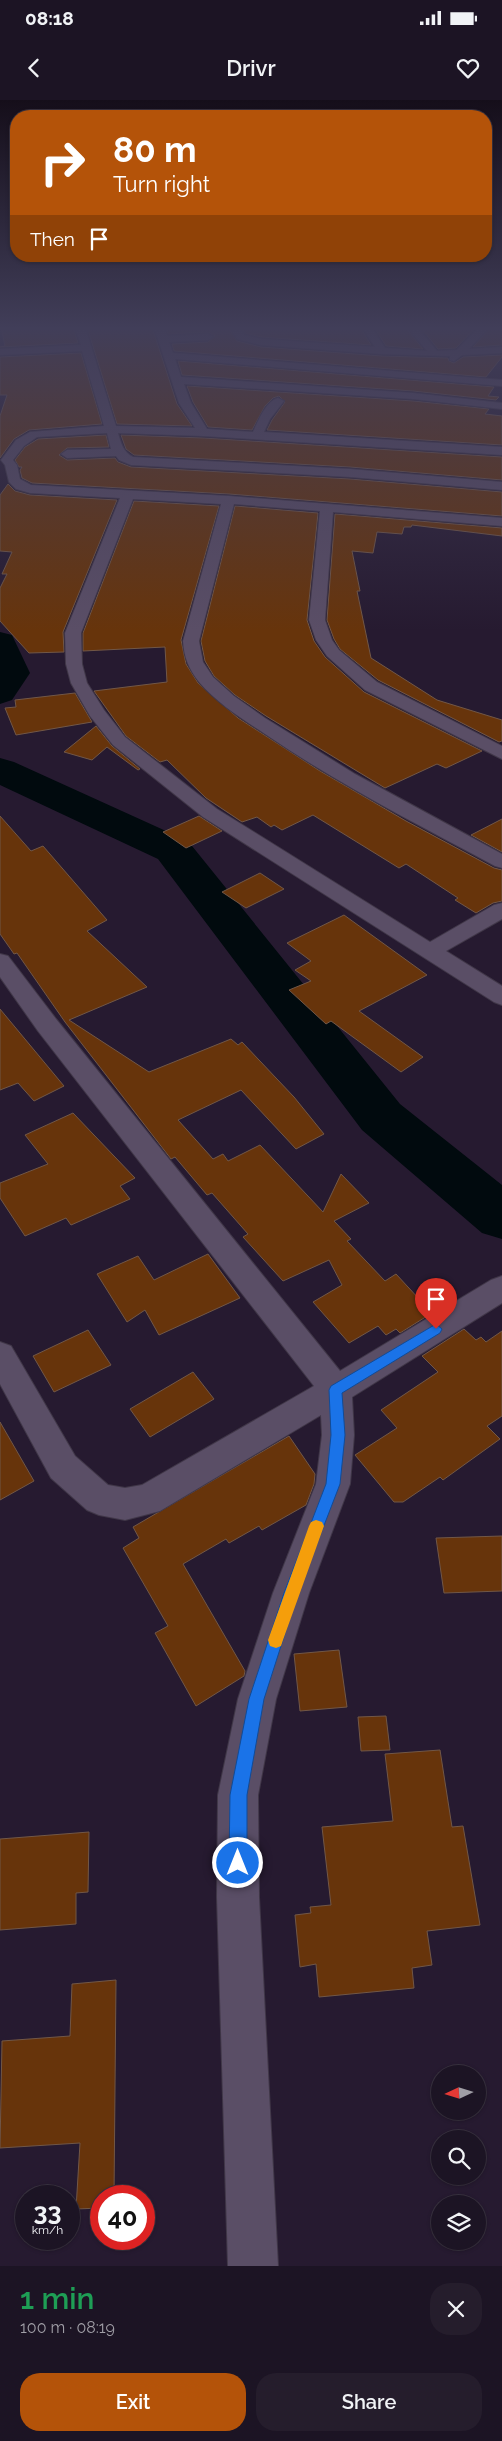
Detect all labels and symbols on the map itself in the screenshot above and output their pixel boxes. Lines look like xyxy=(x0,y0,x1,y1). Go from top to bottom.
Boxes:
pin xyxy=(415,1278,457,1329)
position arrow xyxy=(211,1836,263,1888)
north arrow xyxy=(431,2065,486,2120)
speed limit sign: 40 xyxy=(90,2185,155,2250)

